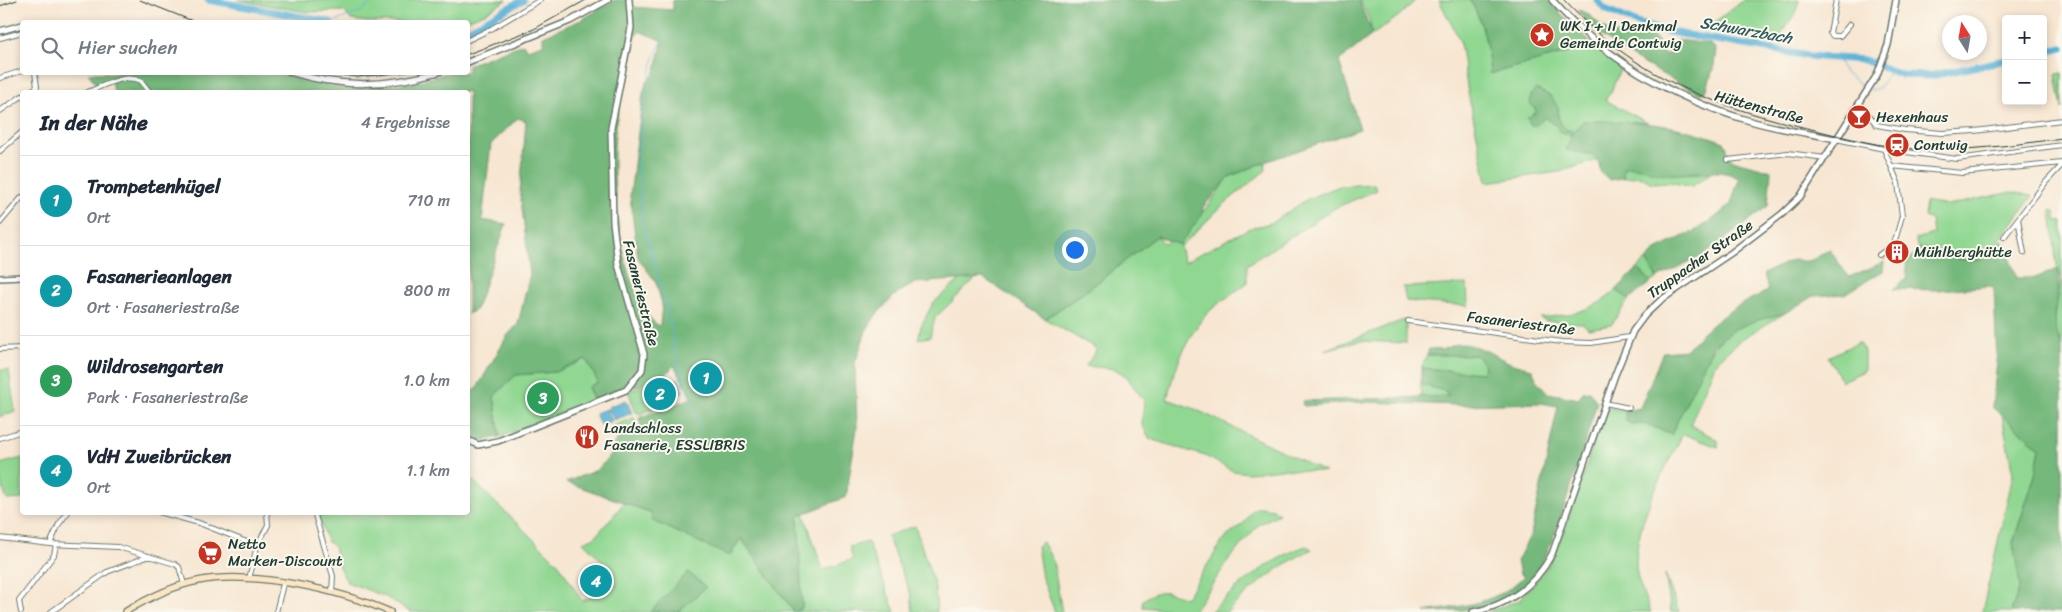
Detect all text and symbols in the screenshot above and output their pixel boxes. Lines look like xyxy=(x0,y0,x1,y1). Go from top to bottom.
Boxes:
water label: Schwarzbach xyxy=(1698,8,1796,53)
place label: WK I + II Denkmal Gemeinde Contwig xyxy=(1560,13,1682,56)
north arrow xyxy=(1942,15,1987,60)
map controls xyxy=(2002,15,2047,105)
button: + xyxy=(2002,15,2047,60)
search box xyxy=(20,20,470,75)
place icon: WK I + II Denkmal Gemeinde Contwig xyxy=(1529,22,1555,48)
text: Hier suchen xyxy=(78,31,178,64)
icon: search xyxy=(38,34,66,62)
button: − xyxy=(2002,60,2047,105)
street label: Hüttenstraße xyxy=(1712,83,1806,131)
text: In der Nähe xyxy=(40,104,148,142)
bar icon: Hexenhaus xyxy=(1846,104,1872,130)
place label: Hexenhaus xyxy=(1876,104,1948,130)
text: 4 Ergebnisse xyxy=(361,108,450,137)
station icon: Contwig xyxy=(1884,132,1910,158)
place label: Contwig xyxy=(1914,132,1968,158)
text: Trompetenhügel xyxy=(87,170,220,203)
text: 1 xyxy=(53,186,59,215)
text: 710 m xyxy=(407,186,450,215)
text: Ort xyxy=(87,203,111,232)
street label: Truppacher Straße xyxy=(1641,212,1759,305)
street label: Fasaneriestraße xyxy=(615,237,667,349)
your location xyxy=(1062,237,1088,263)
building icon: Mühlberghütte xyxy=(1884,239,1910,265)
place label: Mühlberghütte xyxy=(1914,239,2012,265)
text: Fasanerieanlagen xyxy=(87,260,232,293)
text: 2 xyxy=(51,276,61,305)
text: 800 m xyxy=(404,276,450,305)
text: Ort · Fasaneriestraße xyxy=(87,293,239,322)
street label: Fasaneriestraße xyxy=(1465,303,1577,343)
text: Wildrosengarten xyxy=(87,350,223,383)
pin: 1 xyxy=(690,359,722,397)
text: 3 xyxy=(52,366,60,395)
text: 1.0 km xyxy=(403,366,450,395)
pin: 2 xyxy=(644,375,676,413)
pin: 3 xyxy=(527,379,559,417)
text: Park · Fasaneriestraße xyxy=(87,383,248,412)
place label: Landschloss Fasanerie, ESSLIBRIS xyxy=(604,415,745,458)
restaurant icon: Landschloss Fasanerie, ESSLIBRIS xyxy=(574,424,600,450)
text: VdH Zweibrücken xyxy=(87,440,231,473)
text: 4 xyxy=(51,456,61,485)
text: 1.1 km xyxy=(406,456,450,485)
text: Ort xyxy=(87,473,111,502)
place label: Netto Marken-Discount xyxy=(228,531,343,574)
supermarket icon: Netto Marken-Discount xyxy=(197,540,223,566)
pin: 4 xyxy=(580,562,612,600)

